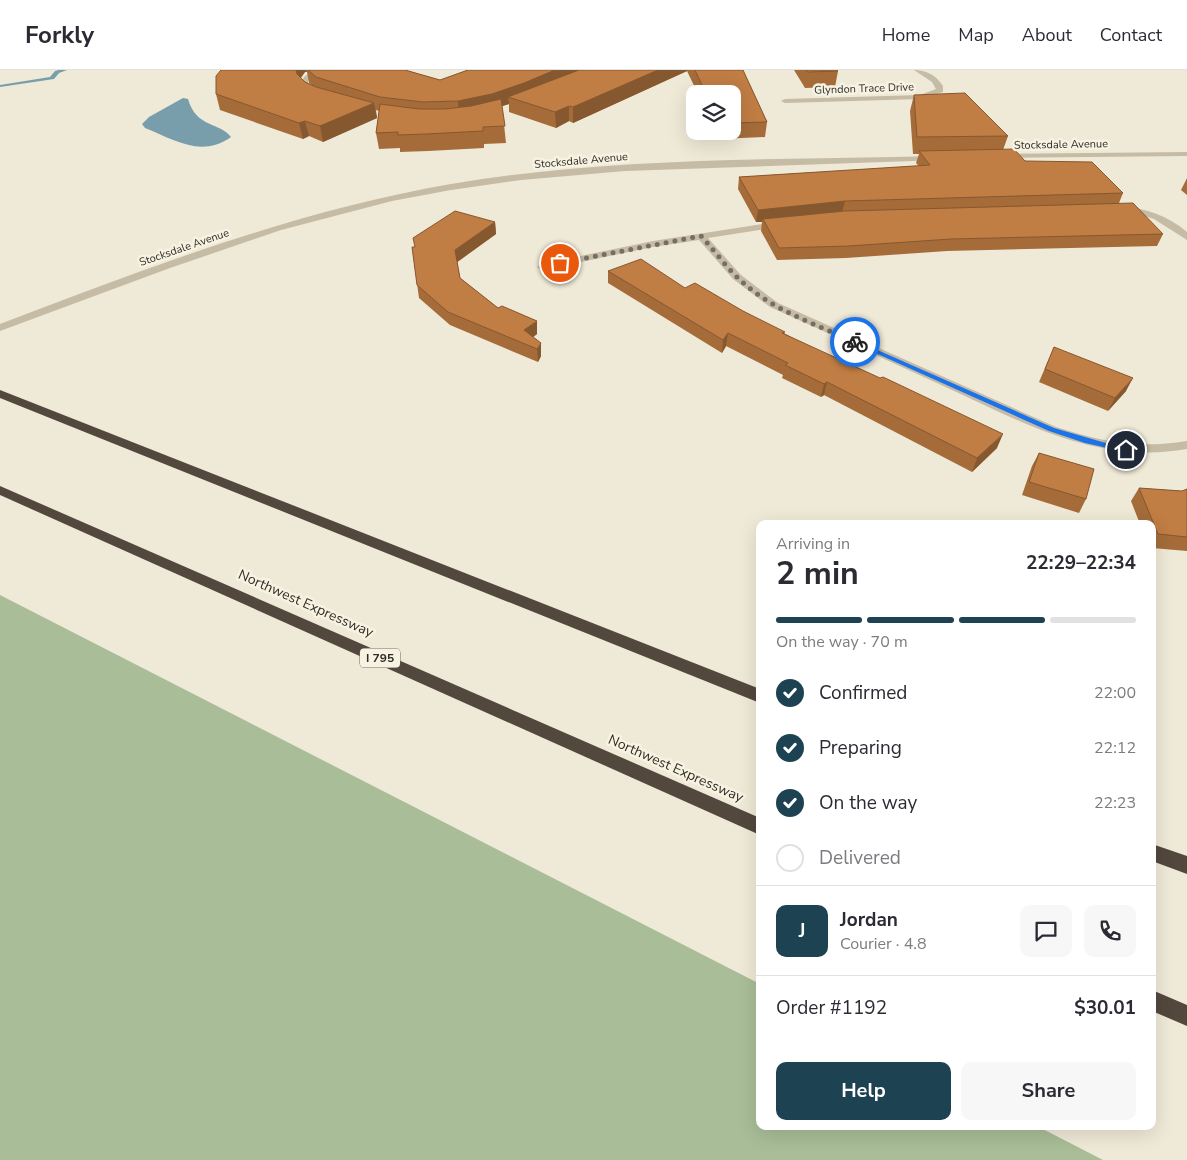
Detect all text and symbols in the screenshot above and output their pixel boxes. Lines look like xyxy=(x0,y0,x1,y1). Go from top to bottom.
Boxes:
text: Forkly xyxy=(25,19,94,51)
text: Home xyxy=(882,23,930,47)
text: Map xyxy=(958,23,994,47)
text: About xyxy=(1022,23,1072,47)
text: Contact xyxy=(1100,23,1162,47)
street label: Glyndon Trace Drive xyxy=(814,79,914,98)
map controls xyxy=(686,85,741,140)
button: layers xyxy=(686,85,741,140)
street label: Stocksdale Avenue xyxy=(1014,136,1108,153)
street label: Stocksdale Avenue xyxy=(534,149,629,172)
street label: Stocksdale Avenue xyxy=(137,225,231,270)
pin xyxy=(539,242,581,284)
icon: bag xyxy=(546,249,574,277)
courier xyxy=(830,317,880,367)
icon: bike xyxy=(841,328,869,356)
pin xyxy=(1105,429,1147,471)
icon: home xyxy=(1112,436,1140,464)
text: Arriving in xyxy=(776,533,850,555)
text: 22:29–22:34 xyxy=(1026,550,1136,576)
text: 2 min xyxy=(776,552,859,595)
street label: Northwest Expressway xyxy=(235,565,377,642)
text: On the way · 70 m xyxy=(776,631,908,653)
road number: I 795 xyxy=(360,648,400,668)
icon: check xyxy=(776,679,804,707)
text: Confirmed xyxy=(819,680,907,706)
text: 22:00 xyxy=(1094,682,1136,704)
street label: Northwest Expressway xyxy=(605,730,747,807)
icon: check xyxy=(776,734,804,762)
text: Preparing xyxy=(819,735,902,761)
text: 22:12 xyxy=(1094,737,1136,759)
icon: check xyxy=(776,789,804,817)
text: On the way xyxy=(819,790,917,816)
text: 22:23 xyxy=(1094,792,1136,814)
text: Delivered xyxy=(819,845,901,871)
button: chat xyxy=(1020,905,1072,957)
button: phone xyxy=(1084,905,1136,957)
text: Jordan xyxy=(840,907,898,933)
text: J xyxy=(799,918,805,944)
text: Courier · 4.8 xyxy=(840,933,926,955)
text: Order #1192 xyxy=(776,995,887,1021)
text: $30.01 xyxy=(1074,995,1136,1021)
button: Help xyxy=(776,1062,951,1120)
button: Share xyxy=(961,1062,1136,1120)

